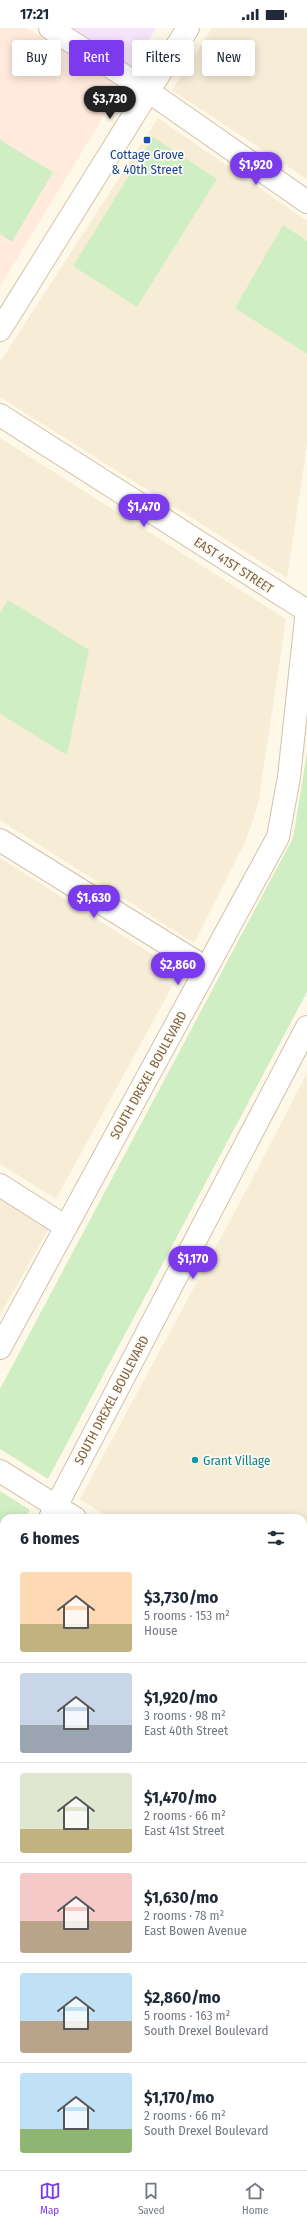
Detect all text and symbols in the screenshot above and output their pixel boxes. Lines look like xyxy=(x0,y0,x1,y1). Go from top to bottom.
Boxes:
text: 17:21 xyxy=(20,5,49,23)
chip: Buy xyxy=(12,40,61,76)
chip: Rent xyxy=(69,40,124,76)
chip: Filters xyxy=(132,40,194,76)
chip: New xyxy=(202,40,255,76)
pin: $3,730 xyxy=(77,86,143,120)
text: $3,730 xyxy=(93,91,127,106)
marker: Cottage Grove & 40th Street xyxy=(142,135,152,145)
place label: Cottage Grove & 40th Street xyxy=(110,147,184,177)
pin: $1,920 xyxy=(223,152,289,186)
text: $1,920 xyxy=(239,157,273,172)
pin: $1,470 xyxy=(111,494,177,528)
text: $1,470 xyxy=(127,499,161,514)
street label: EAST 41ST STREET xyxy=(191,534,276,597)
pin: $1,630 xyxy=(61,885,127,919)
text: $1,630 xyxy=(77,890,111,905)
pin: $2,860 xyxy=(145,952,211,986)
text: $2,860 xyxy=(160,957,196,972)
street label: SOUTH DREXEL BOULEVARD xyxy=(107,1009,190,1142)
pin: $1,170 xyxy=(160,1246,226,1280)
text: $1,170 xyxy=(177,1251,209,1266)
street label: SOUTH DREXEL BOULEVARD xyxy=(71,1333,152,1467)
place label: Grant Village xyxy=(203,1453,270,1468)
marker: Grant Village xyxy=(190,1455,200,1465)
icon: filters xyxy=(265,1527,287,1549)
text: 6 homes xyxy=(20,1528,79,1549)
text: $3,730/mo xyxy=(144,1587,218,1608)
icon: home xyxy=(52,1588,100,1636)
text: 5 rooms · 153 m² xyxy=(144,1608,230,1623)
text: House xyxy=(144,1623,178,1638)
text: $1,920/mo xyxy=(144,1687,218,1708)
icon: home xyxy=(52,1689,100,1737)
text: 3 rooms · 98 m² xyxy=(144,1708,226,1723)
text: East 40th Street xyxy=(144,1723,228,1738)
text: $1,470/mo xyxy=(144,1787,217,1808)
icon: home xyxy=(52,1789,100,1837)
text: 2 rooms · 66 m² xyxy=(144,1808,226,1823)
text: East 41st Street xyxy=(144,1823,225,1838)
text: $1,630/mo xyxy=(144,1887,218,1908)
icon: home xyxy=(52,1889,100,1937)
text: 2 rooms · 78 m² xyxy=(144,1908,224,1923)
text: East Bowen Avenue xyxy=(144,1923,247,1938)
text: $2,860/mo xyxy=(144,1987,221,2008)
icon: home xyxy=(52,1989,100,2037)
text: 5 rooms · 163 m² xyxy=(144,2008,230,2023)
text: South Drexel Boulevard xyxy=(144,2023,268,2038)
text: $1,170/mo xyxy=(144,2087,214,2108)
icon: home xyxy=(52,2089,100,2137)
text: 2 rooms · 66 m² xyxy=(144,2108,226,2123)
text: South Drexel Boulevard xyxy=(144,2123,268,2138)
tab: Map xyxy=(39,2180,61,2217)
tab: Saved xyxy=(138,2180,165,2217)
tab: Home xyxy=(242,2180,268,2217)

